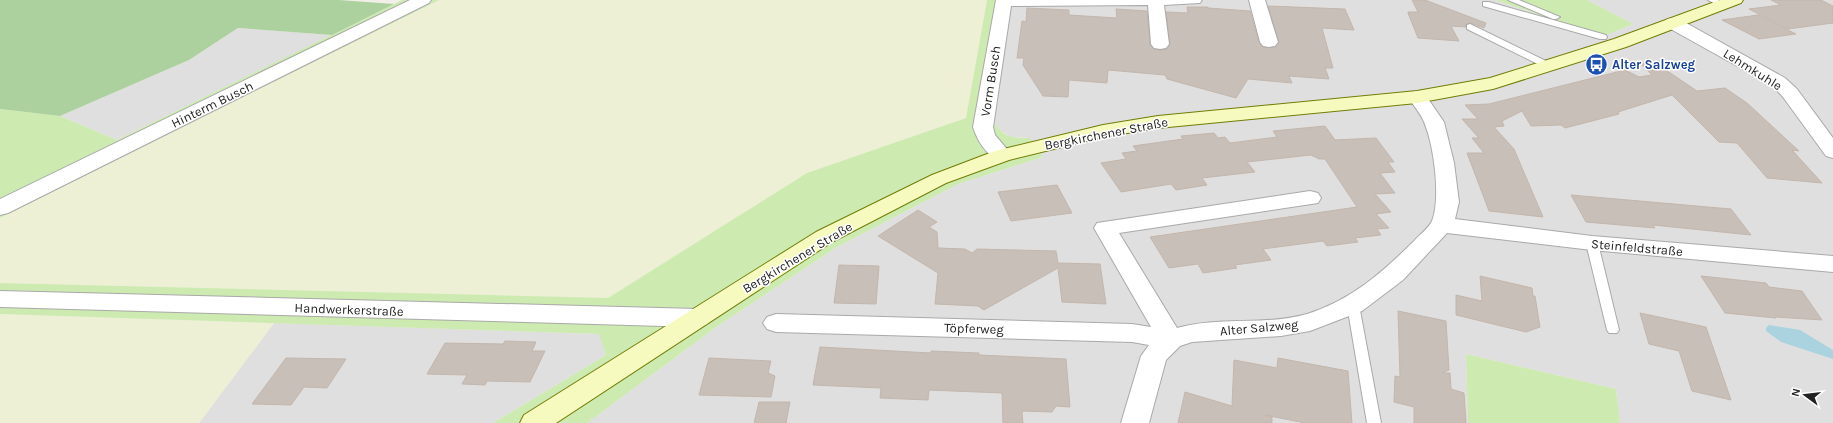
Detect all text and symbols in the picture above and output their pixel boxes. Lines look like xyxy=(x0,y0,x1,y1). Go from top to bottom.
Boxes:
street label: Vorm Busch xyxy=(978,45,1003,117)
street label: Lehmkuhle xyxy=(1721,46,1785,93)
bus stop icon: Alter Salzweg xyxy=(1584,51,1610,77)
place label: Alter Salzweg xyxy=(1612,57,1696,72)
street label: Hinterm Busch xyxy=(169,78,256,131)
street label: Bergkirchener Straße xyxy=(1043,114,1169,153)
street label: Bergkirchener Straße xyxy=(740,219,855,296)
street label: Steinfeldstraße xyxy=(1591,236,1684,259)
street label: Handwerkerstraße xyxy=(294,300,404,319)
street label: Alter Salzweg xyxy=(1219,317,1300,338)
street label: Töpferweg xyxy=(944,320,1005,337)
north arrow xyxy=(1785,375,1825,415)
text: N xyxy=(1789,387,1803,398)

